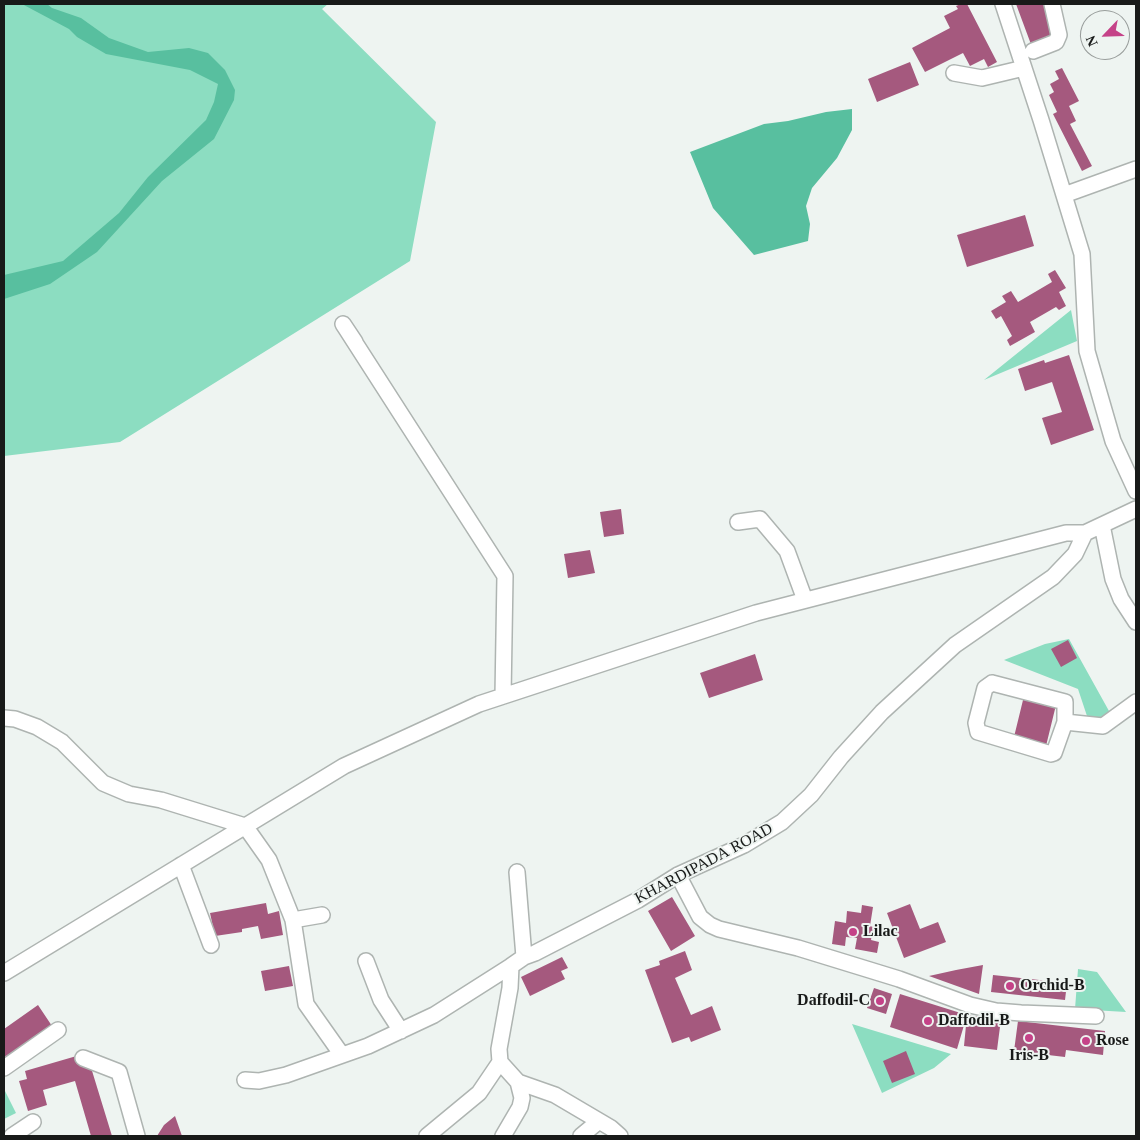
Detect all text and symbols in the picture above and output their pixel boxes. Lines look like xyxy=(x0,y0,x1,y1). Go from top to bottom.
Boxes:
north arrow xyxy=(1080,10,1130,60)
text: N xyxy=(1083,33,1101,49)
street label: KHARDIPADA ROAD xyxy=(632,819,776,909)
place label: Lilac xyxy=(863,922,898,942)
marker: Lilac xyxy=(847,926,859,938)
place label: Orchid-B xyxy=(1020,976,1085,996)
marker: Orchid-B xyxy=(1004,980,1016,992)
place label: Daffodil-C xyxy=(797,991,870,1011)
marker: Daffodil-C xyxy=(874,995,886,1007)
place label: Daffodil-B xyxy=(938,1011,1010,1031)
marker: Daffodil-B xyxy=(922,1015,934,1027)
place label: Rose xyxy=(1096,1031,1129,1051)
marker: Iris-B xyxy=(1023,1032,1035,1044)
marker: Rose xyxy=(1080,1035,1092,1047)
place label: Iris-B xyxy=(1009,1046,1049,1066)

